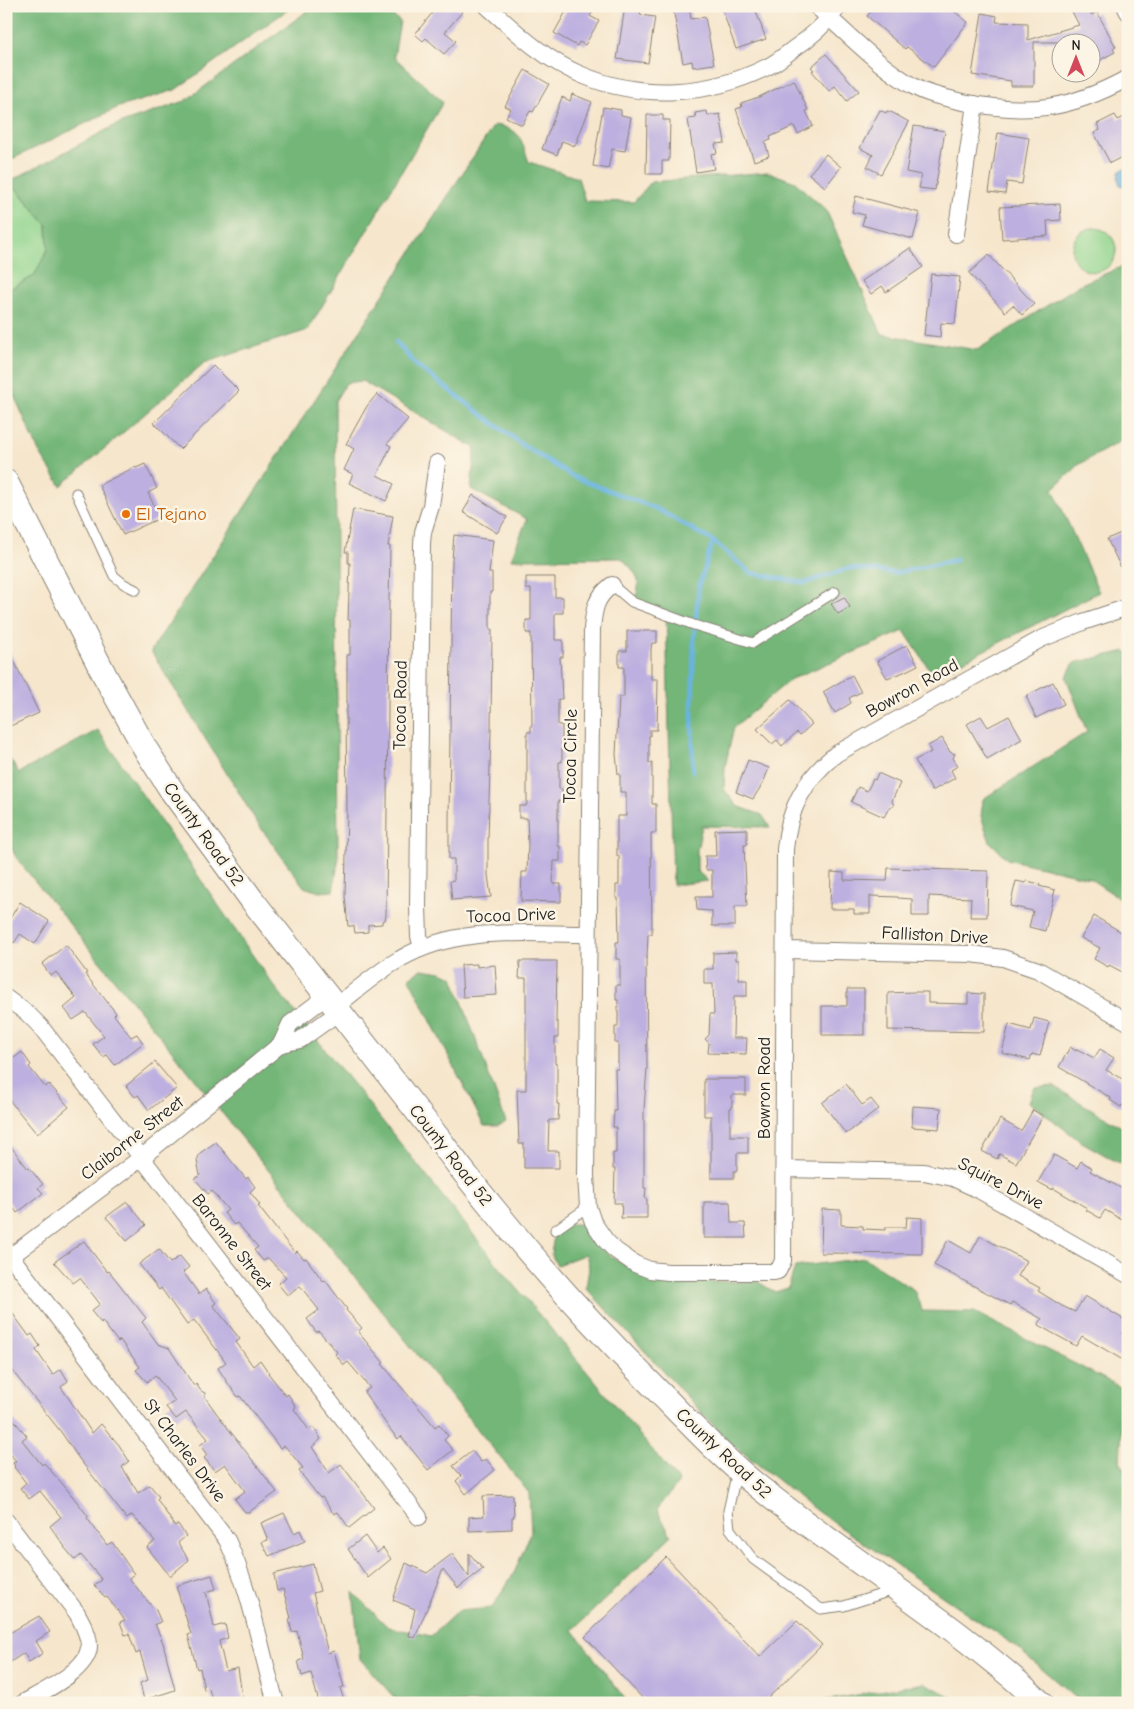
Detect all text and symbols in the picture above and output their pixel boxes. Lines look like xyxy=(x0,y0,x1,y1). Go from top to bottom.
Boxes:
north arrow xyxy=(1052,32,1102,82)
text: N xyxy=(1071,37,1081,54)
place label: El Tejano xyxy=(136,504,207,525)
marker: El Tejano xyxy=(120,508,132,520)
street label: Bowron Road xyxy=(862,654,962,722)
street label: Tocoa Road xyxy=(389,660,412,750)
street label: Tocoa Circle xyxy=(559,709,582,803)
street label: County Road 52 xyxy=(159,778,248,890)
street label: Tocoa Drive xyxy=(466,903,556,928)
street label: Falliston Drive xyxy=(881,922,989,949)
street label: Bowron Road xyxy=(754,1037,775,1139)
street label: Claiborne Street xyxy=(77,1091,189,1185)
street label: County Road 52 xyxy=(404,1100,497,1210)
street label: Squire Drive xyxy=(955,1153,1047,1214)
street label: Baronne Street xyxy=(187,1190,276,1295)
street label: St Charles Drive xyxy=(139,1395,230,1506)
street label: County Road 52 xyxy=(672,1404,776,1503)

